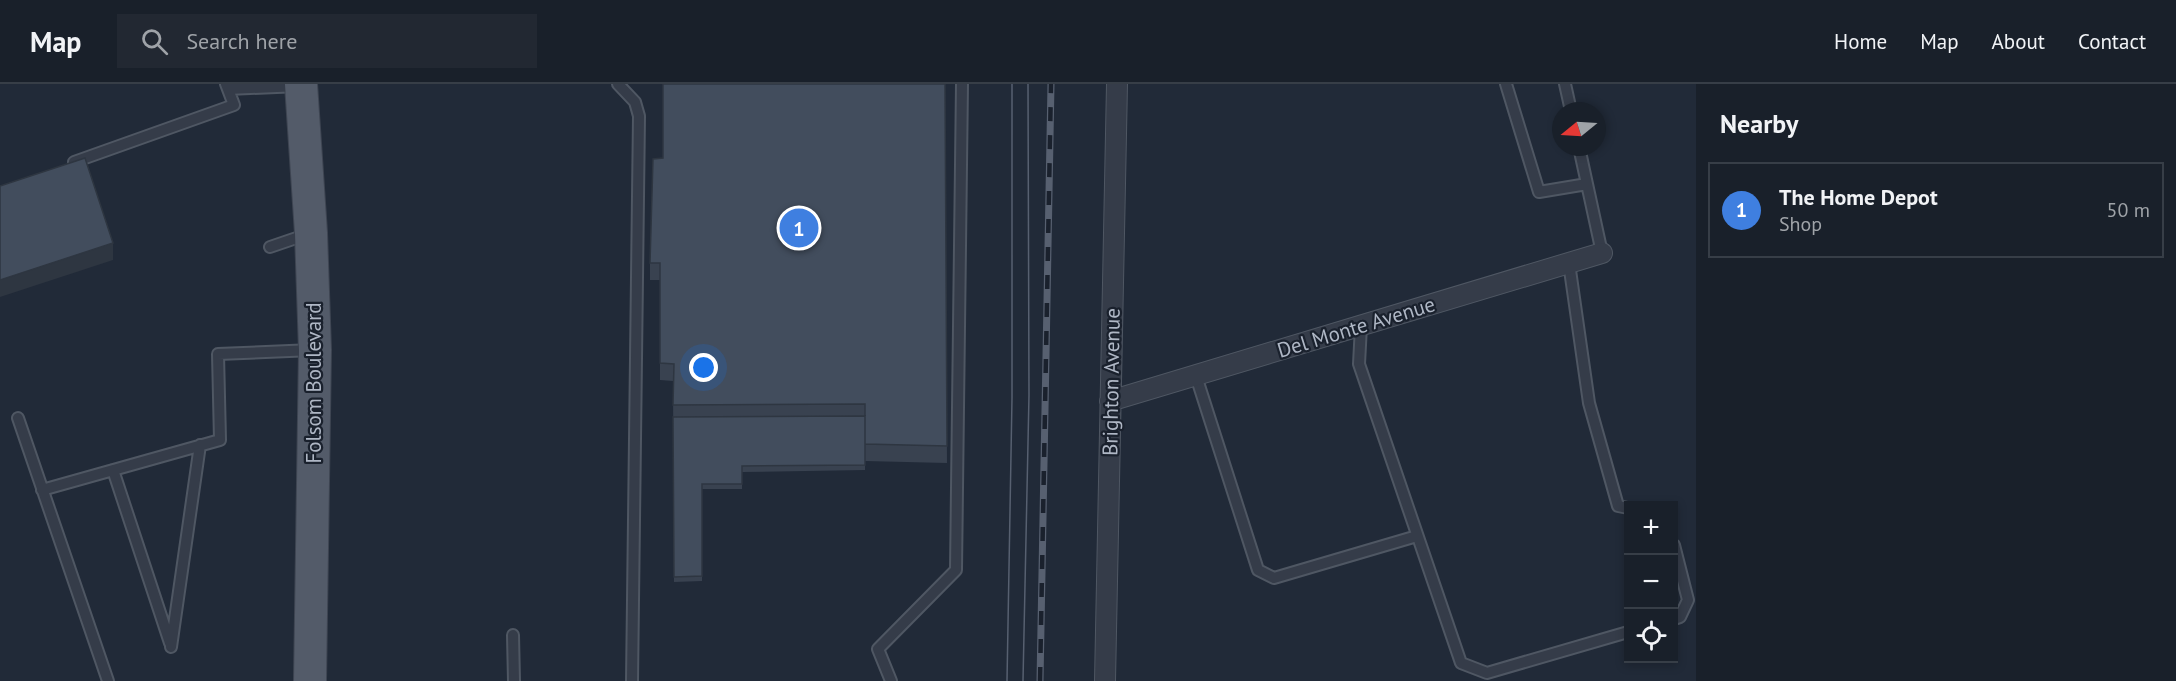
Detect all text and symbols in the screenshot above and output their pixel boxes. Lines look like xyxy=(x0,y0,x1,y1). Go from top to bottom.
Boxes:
search box xyxy=(117,14,537,68)
text: Map xyxy=(30,23,81,60)
icon: search xyxy=(138,25,171,58)
text: Search here xyxy=(186,27,297,55)
text: Home xyxy=(1834,28,1887,55)
text: Map xyxy=(1920,28,1959,55)
text: About xyxy=(1992,28,2045,55)
text: Contact xyxy=(2078,28,2146,55)
north arrow xyxy=(1552,102,1606,156)
text: Nearby xyxy=(1720,107,1798,140)
text: The Home Depot xyxy=(1779,183,1938,211)
text: 1 xyxy=(1736,197,1747,223)
text: 50 m xyxy=(2107,197,2150,223)
pin: 1 xyxy=(780,206,818,250)
text: Shop xyxy=(1779,211,1822,237)
street label: Del Monte Avenue xyxy=(1274,290,1438,364)
street label: Folsom Boulevard xyxy=(300,302,327,464)
street label: Brighton Avenue xyxy=(1096,308,1126,456)
your location xyxy=(689,353,718,382)
map controls xyxy=(1624,501,1678,663)
button: + xyxy=(1624,501,1678,555)
button: − xyxy=(1624,555,1678,609)
button: locate xyxy=(1624,609,1678,663)

